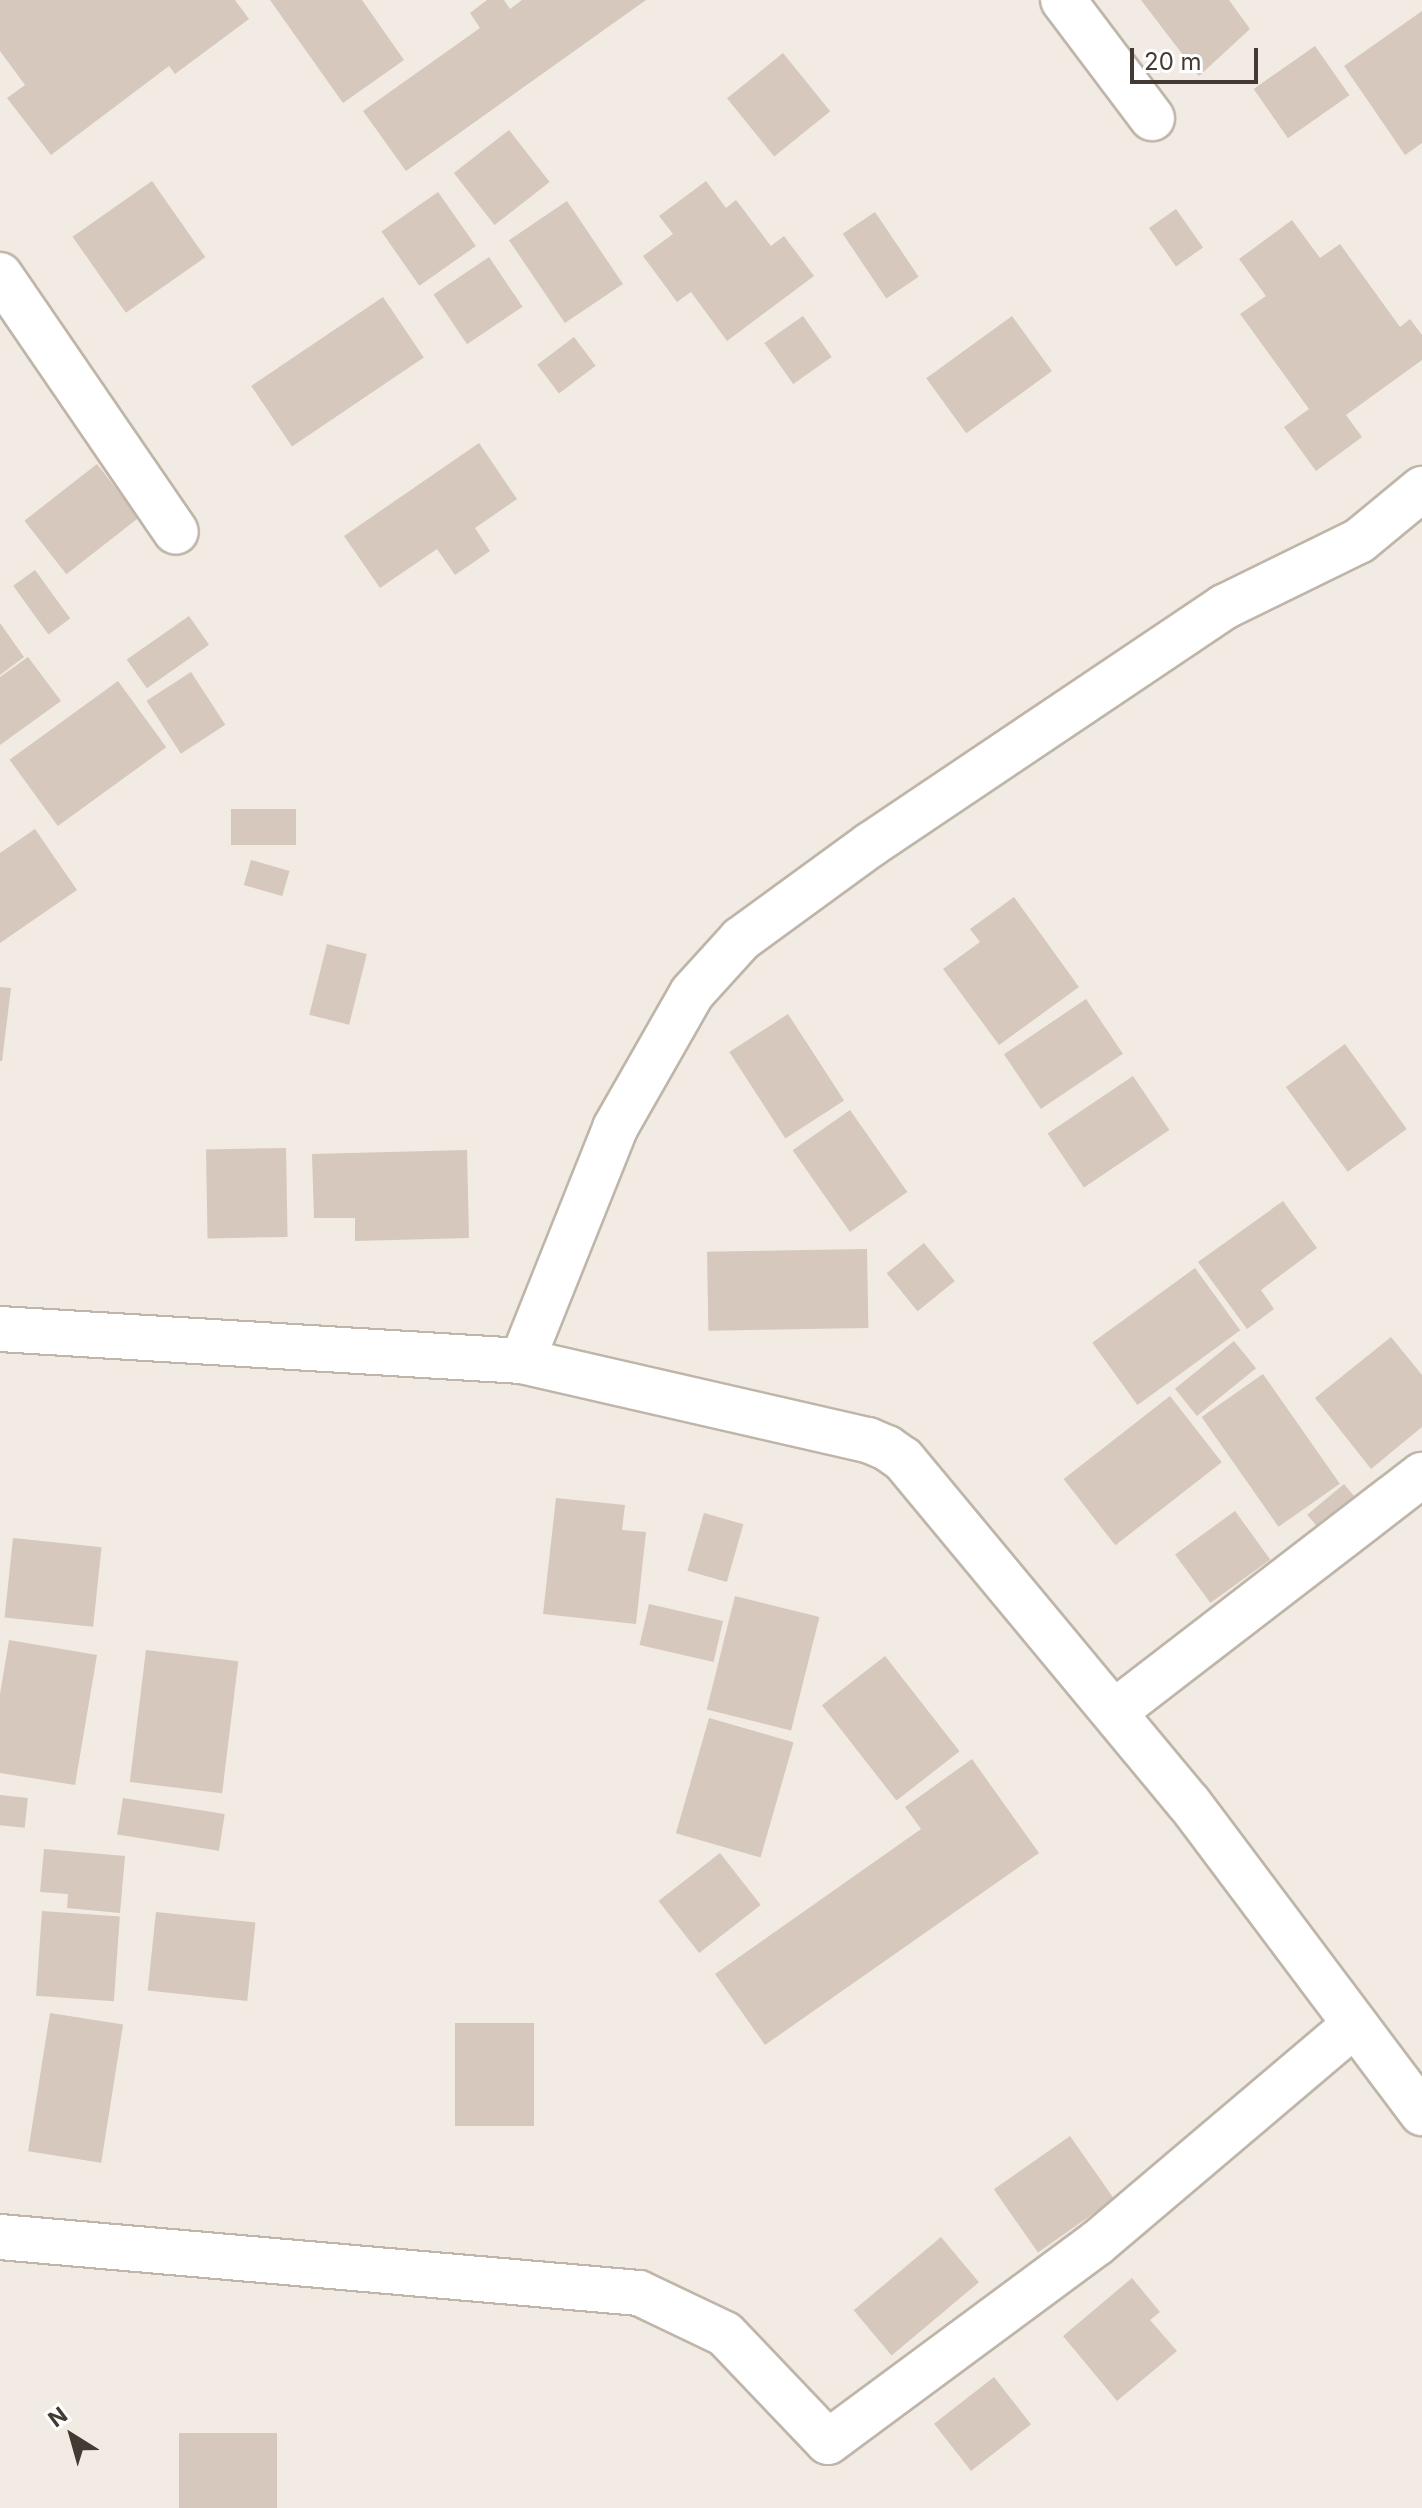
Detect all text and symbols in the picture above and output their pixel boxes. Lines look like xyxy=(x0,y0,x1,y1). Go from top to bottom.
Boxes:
scale bar xyxy=(1134,32,1262,82)
text: 20 m xyxy=(1144,47,1202,76)
north arrow xyxy=(32,2396,112,2476)
text: N xyxy=(43,2401,72,2432)

